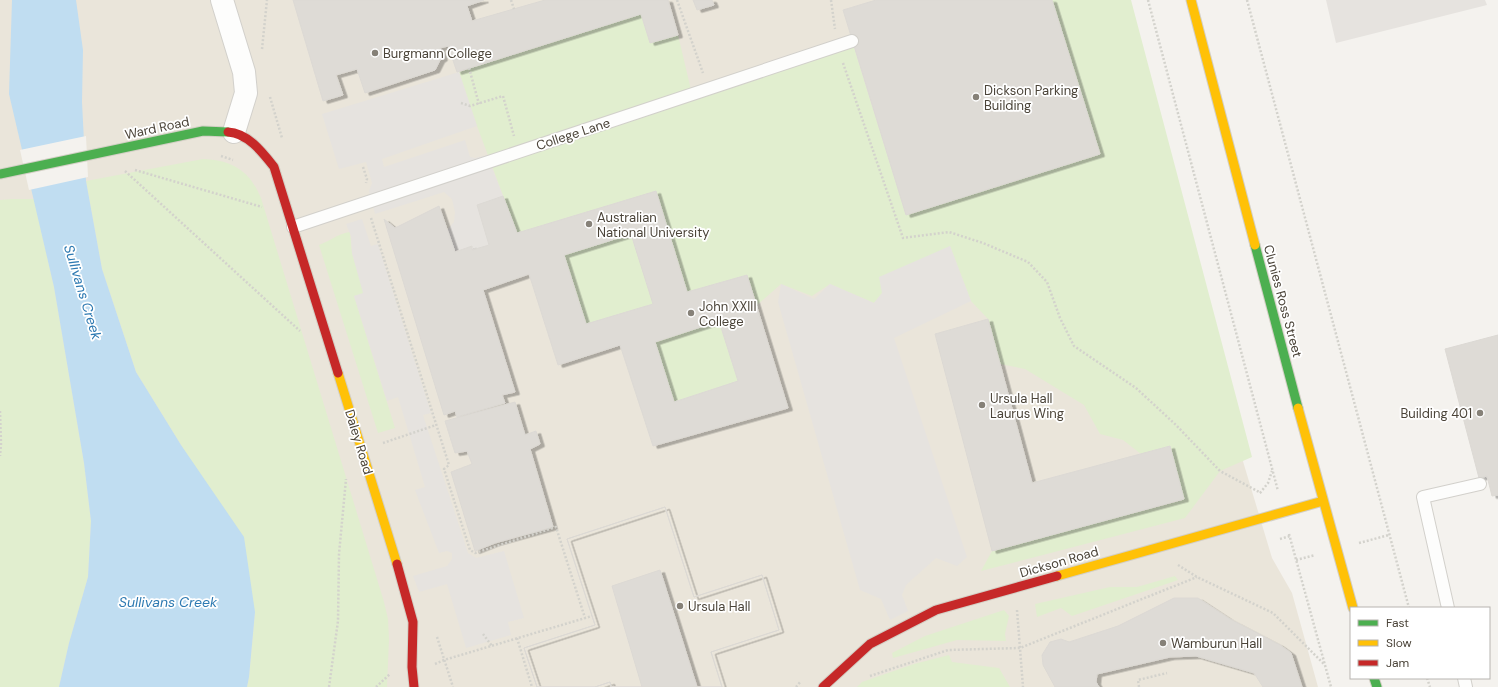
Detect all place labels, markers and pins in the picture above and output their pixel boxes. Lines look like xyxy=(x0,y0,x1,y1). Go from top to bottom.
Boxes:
place label: Burgmann College xyxy=(383,45,492,62)
marker: Burgmann College xyxy=(370,48,380,58)
place label: Dickson Parking Building xyxy=(984,82,1078,114)
marker: Dickson Parking Building xyxy=(971,92,981,102)
place label: Australian National University xyxy=(597,209,709,241)
marker: Australian National University xyxy=(584,219,594,229)
place label: John XXIII College xyxy=(699,298,756,330)
marker: John XXIII College xyxy=(686,308,696,318)
place label: Ursula Hall Laurus Wing xyxy=(990,390,1064,422)
marker: Ursula Hall Laurus Wing xyxy=(977,400,987,410)
place label: Building 401 xyxy=(1400,405,1472,422)
marker: Building 401 xyxy=(1475,408,1485,418)
place label: Ursula Hall xyxy=(688,598,750,615)
marker: Ursula Hall xyxy=(675,601,685,611)
place label: Wamburun Hall xyxy=(1171,635,1262,652)
marker: Wamburun Hall xyxy=(1158,638,1168,648)

